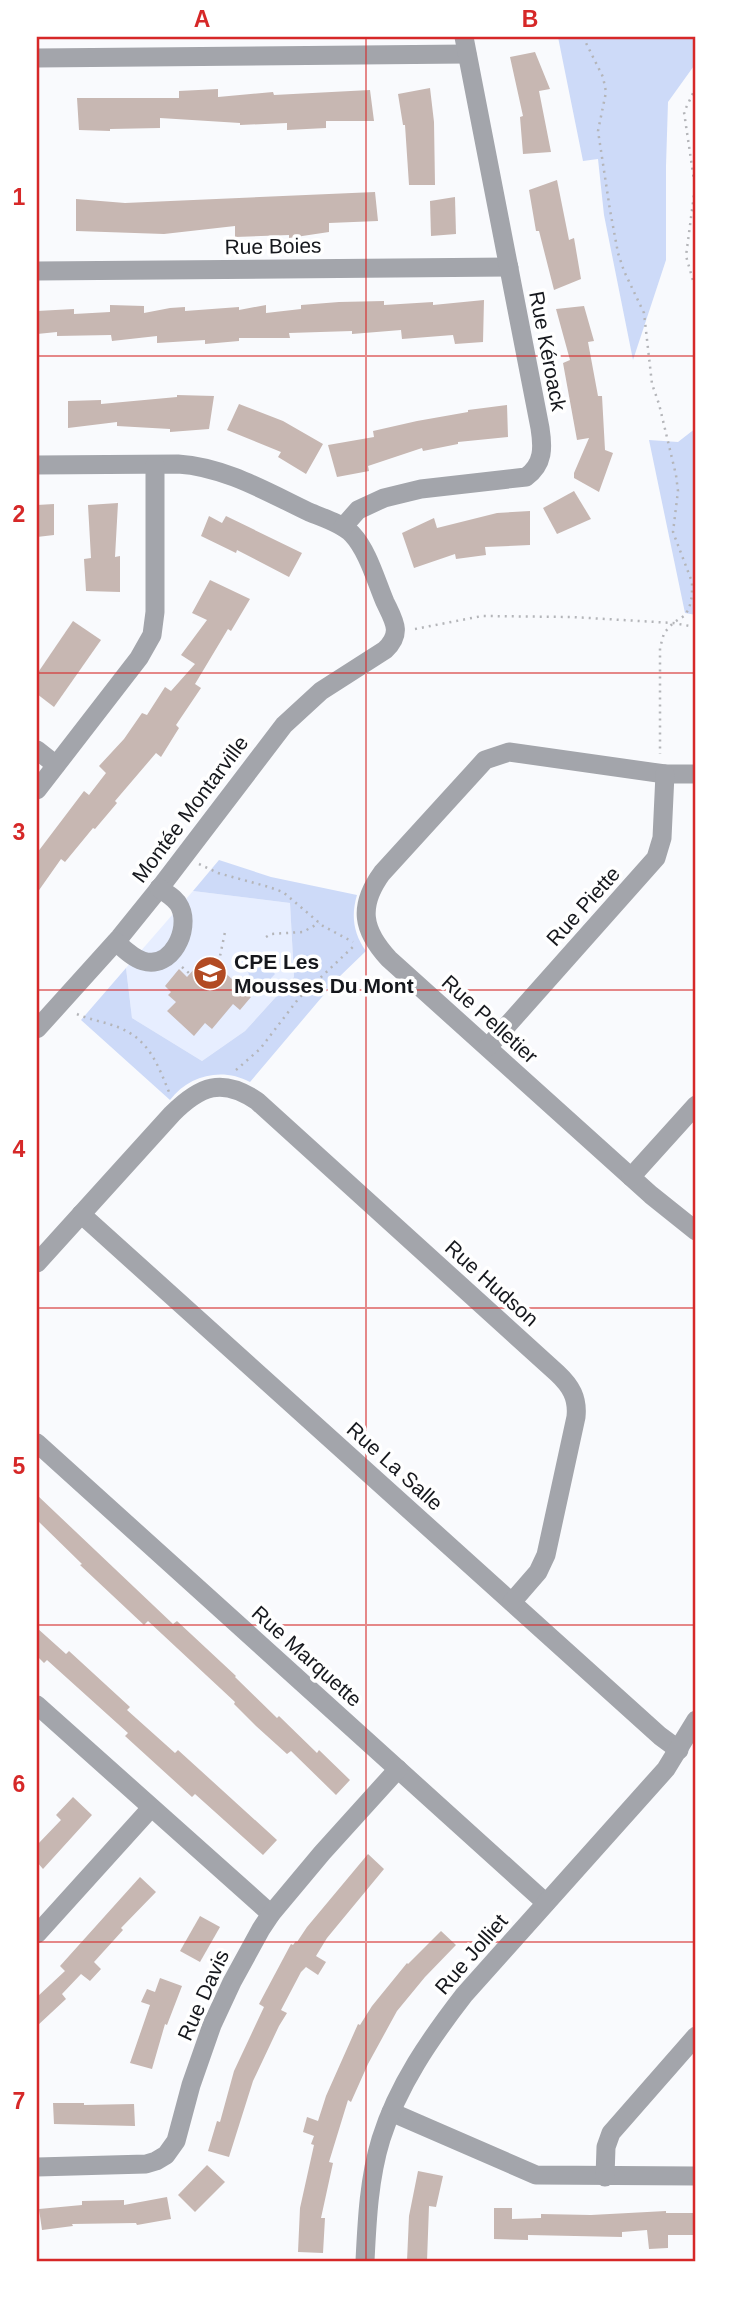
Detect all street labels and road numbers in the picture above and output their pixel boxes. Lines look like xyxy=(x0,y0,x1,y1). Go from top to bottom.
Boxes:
street label: Rue Boies xyxy=(224,234,322,258)
street label: Rue Kéroack xyxy=(525,289,571,413)
street label: Montée Montarville xyxy=(127,731,253,887)
street label: Rue Piette xyxy=(542,862,624,950)
street label: Rue Pelletier xyxy=(438,970,542,1068)
street label: Rue Hudson xyxy=(441,1235,543,1331)
street label: Rue La Salle xyxy=(343,1417,447,1515)
street label: Rue Marquette xyxy=(248,1601,366,1711)
street label: Rue Jolliet xyxy=(430,1909,512,1999)
street label: Rue Davis xyxy=(173,1946,233,2044)

